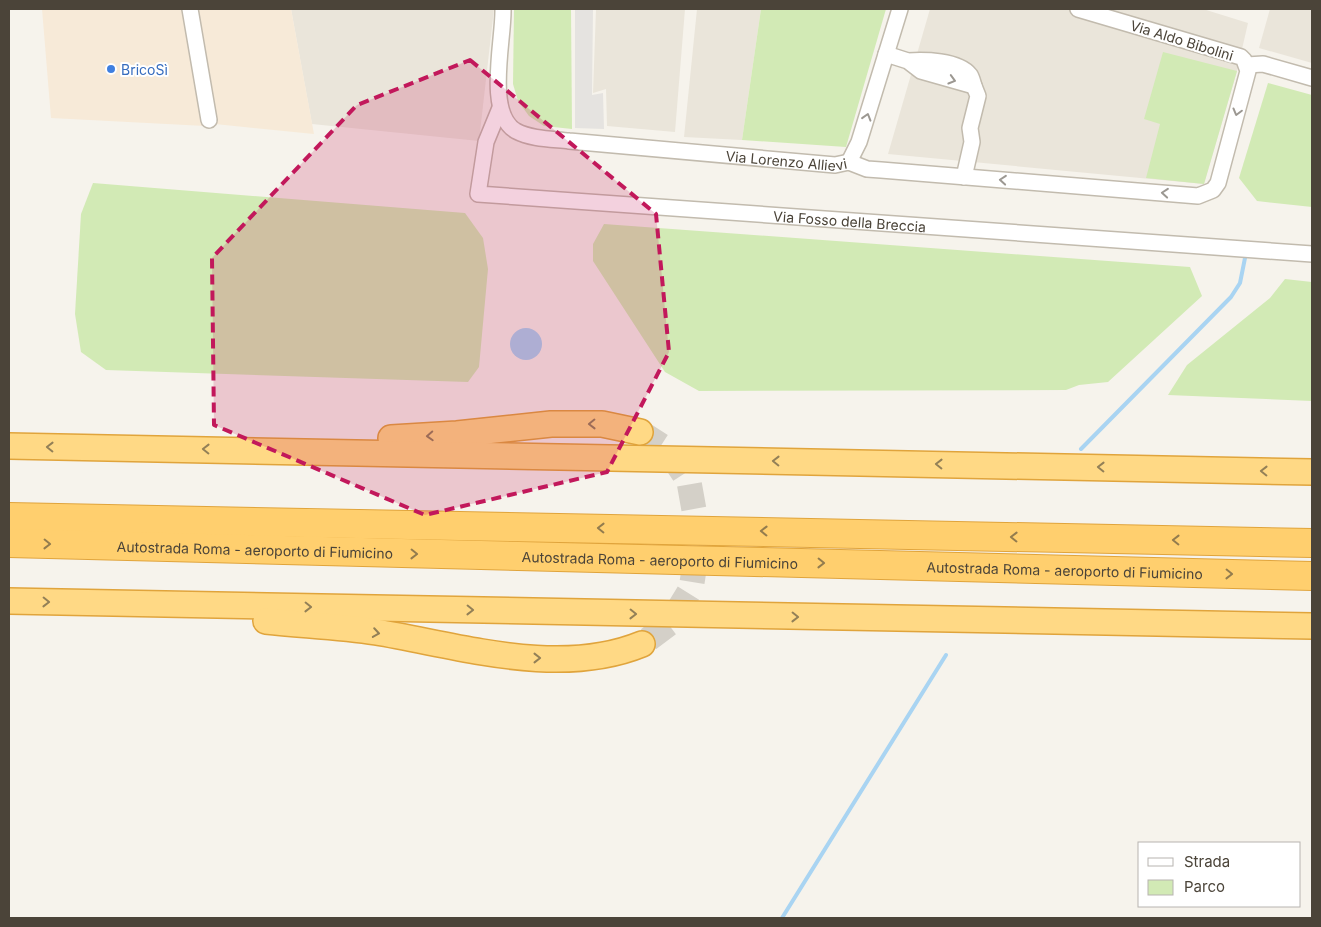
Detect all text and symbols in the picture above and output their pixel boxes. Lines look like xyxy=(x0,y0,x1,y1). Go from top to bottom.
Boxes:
street label: Via Aldo Bibolini xyxy=(1128,16,1236,64)
place label: BricoSì xyxy=(121,61,168,78)
marker: BricoSì xyxy=(105,63,117,75)
one-way arrow xyxy=(947,74,956,84)
one-way arrow xyxy=(1233,107,1243,115)
one-way arrow xyxy=(861,113,871,122)
street label: Via Lorenzo Allievi xyxy=(725,147,848,174)
one-way arrow xyxy=(999,175,1007,186)
one-way arrow xyxy=(1161,188,1169,199)
street label: Via Fosso della Breccia xyxy=(773,207,927,235)
one-way arrow xyxy=(588,419,596,429)
one-way arrow xyxy=(426,430,434,441)
one-way arrow xyxy=(45,442,53,452)
one-way arrow xyxy=(202,444,210,454)
one-way arrow xyxy=(772,456,780,466)
one-way arrow xyxy=(934,459,942,469)
one-way arrow xyxy=(1097,462,1105,473)
one-way arrow xyxy=(1259,466,1267,476)
one-way arrow xyxy=(597,523,604,533)
one-way arrow xyxy=(759,526,767,537)
one-way arrow xyxy=(1009,531,1017,542)
one-way arrow xyxy=(1172,535,1180,545)
street label: Autostrada Roma - aeroporto di Fiumicino xyxy=(117,537,393,561)
one-way arrow xyxy=(44,539,51,549)
street label: Autostrada Roma - aeroporto di Fiumicino xyxy=(521,547,798,571)
one-way arrow xyxy=(410,549,418,559)
one-way arrow xyxy=(818,558,826,569)
street label: Autostrada Roma - aeroporto di Fiumicino xyxy=(926,558,1203,582)
one-way arrow xyxy=(1225,568,1233,579)
one-way arrow xyxy=(43,597,51,607)
one-way arrow xyxy=(304,602,312,612)
one-way arrow xyxy=(466,605,474,616)
one-way arrow xyxy=(629,609,637,619)
one-way arrow xyxy=(792,612,799,622)
one-way arrow xyxy=(372,627,381,637)
one-way arrow xyxy=(533,653,541,663)
legend xyxy=(1138,842,1301,907)
text: Strada xyxy=(1184,852,1230,871)
text: Parco xyxy=(1184,877,1225,896)

